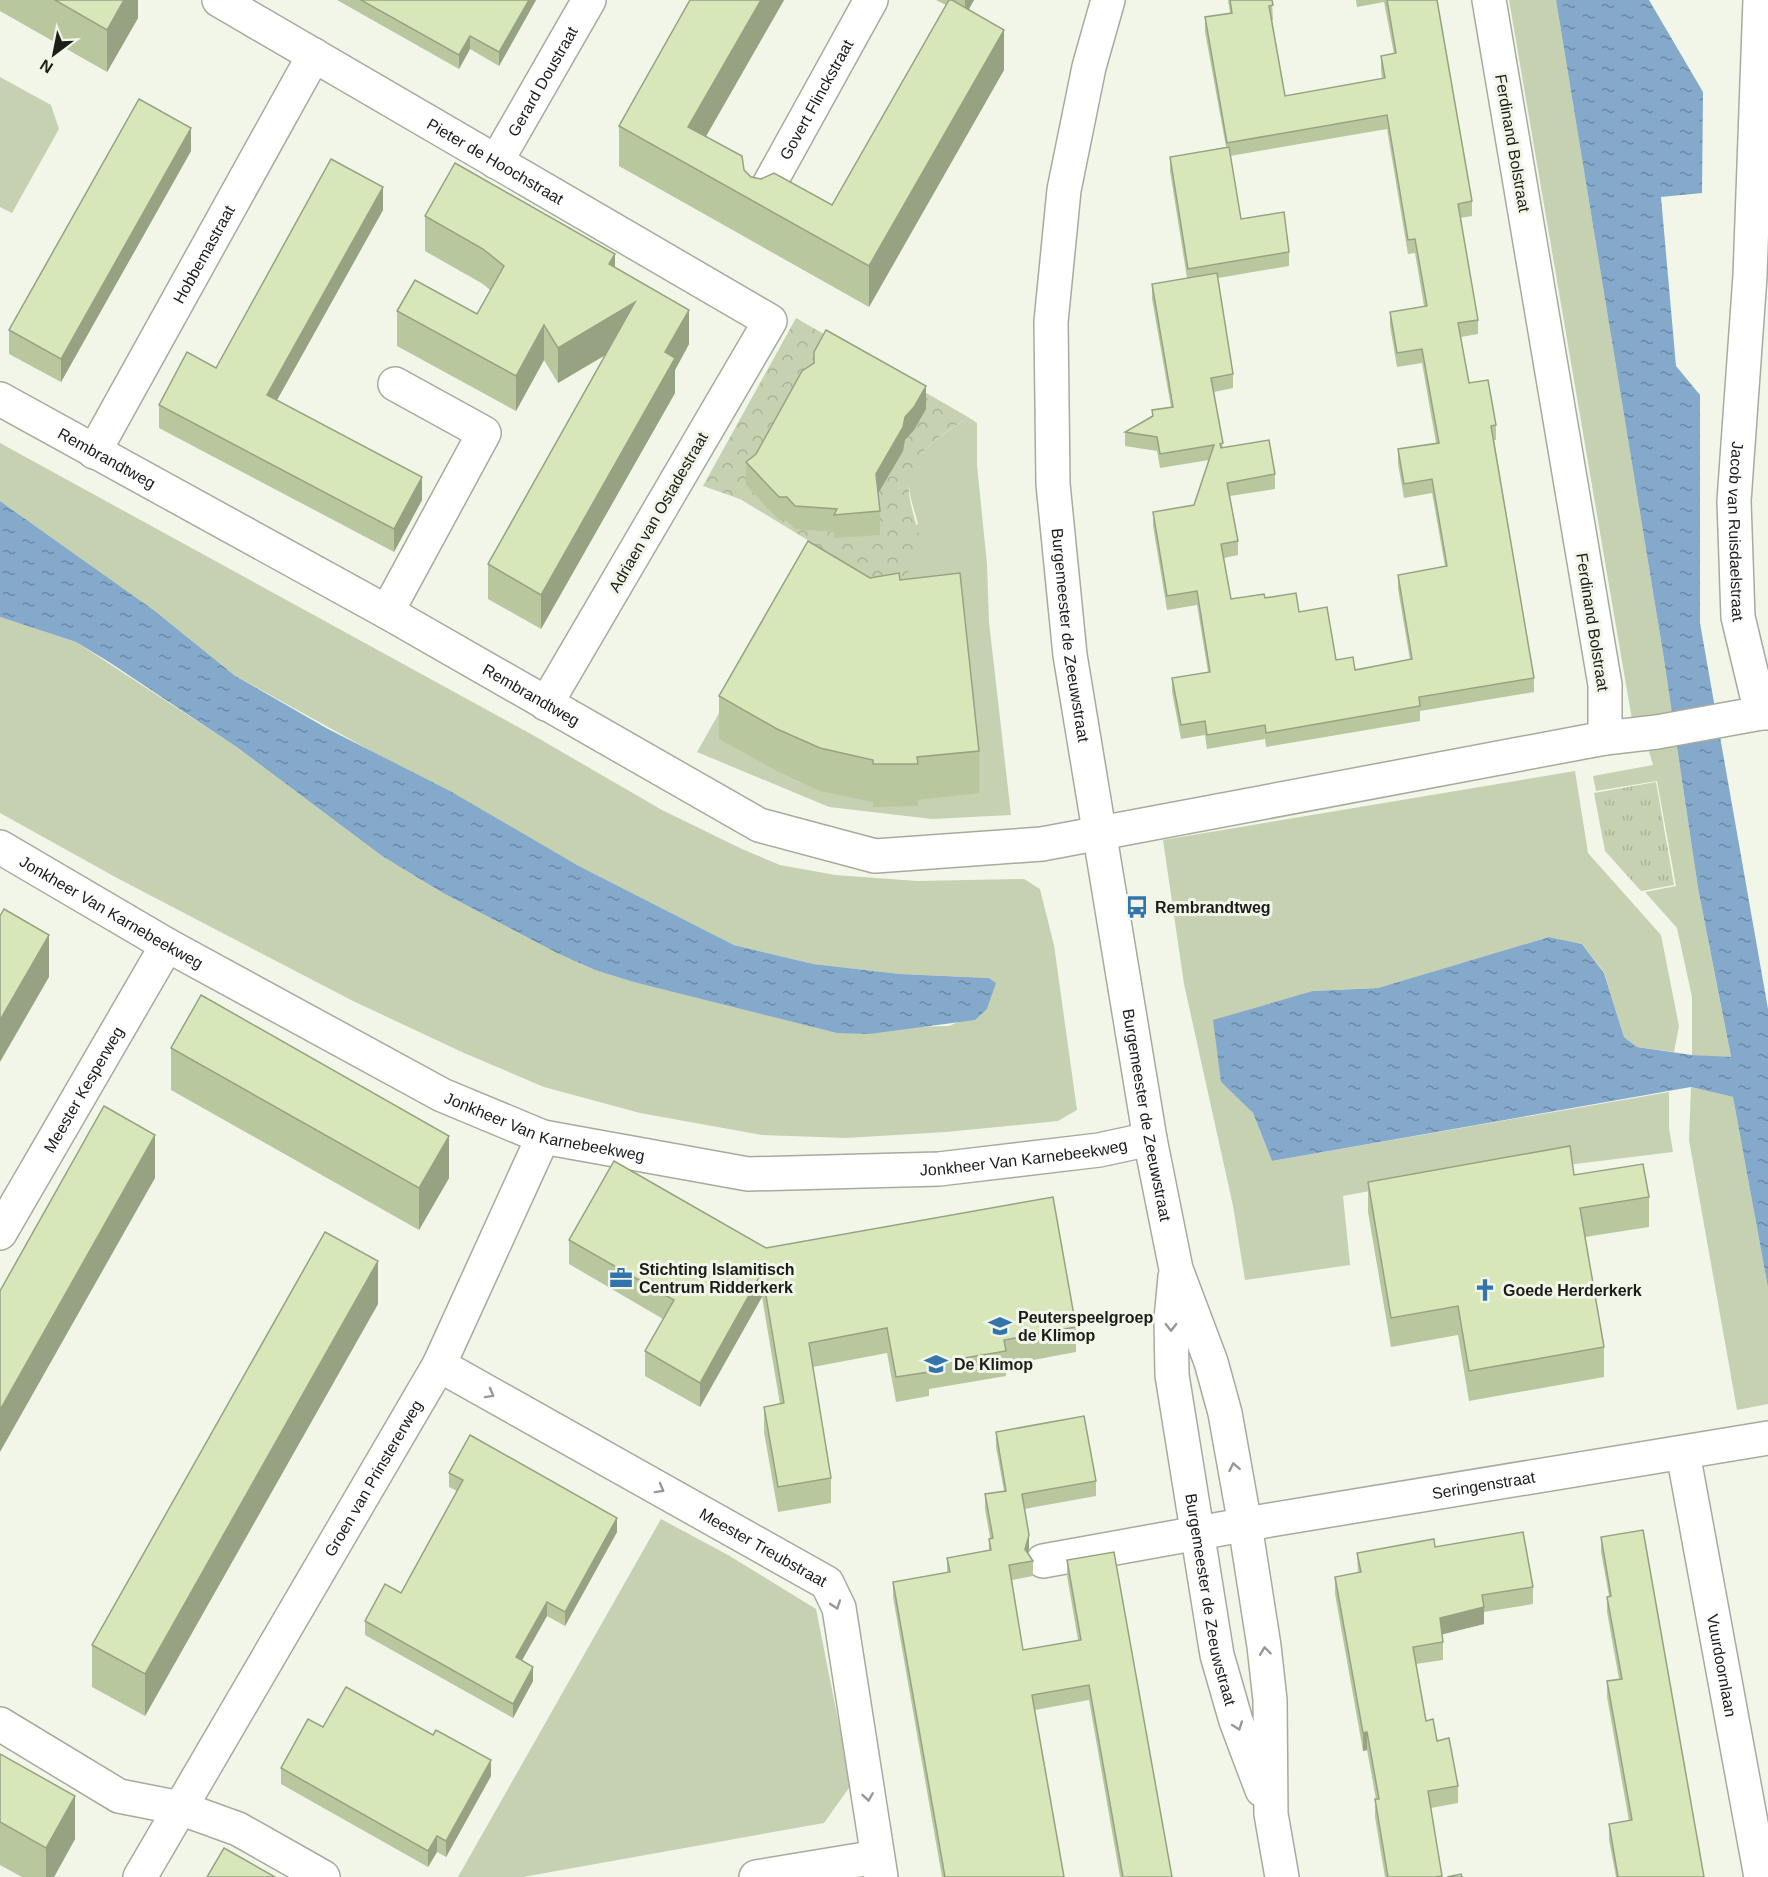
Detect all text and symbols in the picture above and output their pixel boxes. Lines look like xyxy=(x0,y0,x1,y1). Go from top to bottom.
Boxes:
street label: Gerard Doustraat xyxy=(505,23,581,139)
north arrow xyxy=(24,24,84,84)
street label: Govert Flinckstraat xyxy=(777,36,857,163)
text: N xyxy=(37,56,56,77)
street label: Ferdinand Bolstraat xyxy=(1492,73,1533,214)
street label: Pieter de Hoochstraat xyxy=(424,115,567,208)
street label: Hobbemastraat xyxy=(170,202,238,307)
street label: Rembrandtweg xyxy=(55,425,158,492)
street label: Adriaen van Ostadestraat xyxy=(606,429,711,595)
street label: Jacob van Ruisdaelstraat xyxy=(1725,441,1747,624)
street label: Burgemeester de Zeeuwstraat xyxy=(1048,527,1092,744)
street label: Ferdinand Bolstraat xyxy=(1573,552,1612,693)
street label: Rembrandtweg xyxy=(480,661,582,729)
street label: Jonkheer Van Karnebeekweg xyxy=(17,853,206,972)
bus stop icon: Rembrandtweg xyxy=(1124,894,1150,920)
place label: Rembrandtweg xyxy=(1155,899,1271,916)
street label: Burgemeester de Zeeuwstraat xyxy=(1120,1008,1174,1223)
street label: Meester Kesperweg xyxy=(41,1024,127,1155)
street label: Jonkheer Van Karnebeekweg xyxy=(442,1089,646,1164)
street label: Jonkheer Van Karnebeekweg xyxy=(920,1136,1129,1178)
place label: Stichting Islamitisch Centrum Ridderkerk xyxy=(639,1261,795,1296)
office icon: Stichting Islamitisch Centrum Ridderkerk xyxy=(608,1265,634,1291)
church icon: Goede Herderkerk xyxy=(1472,1277,1498,1303)
place label: Goede Herderkerk xyxy=(1503,1282,1642,1299)
place label: Peuterspeelgroep de Klimop xyxy=(1018,1309,1153,1344)
school or university icon: Peuterspeelgroep de Klimop xyxy=(987,1313,1013,1339)
one-way arrow xyxy=(1165,1323,1177,1332)
school or university icon: De Klimop xyxy=(923,1351,949,1377)
place label: De Klimop xyxy=(954,1356,1033,1373)
one-way arrow xyxy=(484,1387,494,1398)
street label: Groen van Prinstererweg xyxy=(321,1397,426,1559)
one-way arrow xyxy=(1228,1462,1241,1472)
street label: Seringenstraat xyxy=(1431,1468,1537,1502)
one-way arrow xyxy=(654,1482,664,1493)
street label: Burgemeester de Zeeuwstraat xyxy=(1182,1492,1239,1708)
street label: Meester Treubstraat xyxy=(696,1505,830,1590)
one-way arrow xyxy=(829,1599,842,1610)
street label: Vuurdoornlaan xyxy=(1704,1613,1739,1718)
one-way arrow xyxy=(1259,1647,1272,1656)
one-way arrow xyxy=(1230,1720,1243,1731)
one-way arrow xyxy=(861,1793,873,1802)

